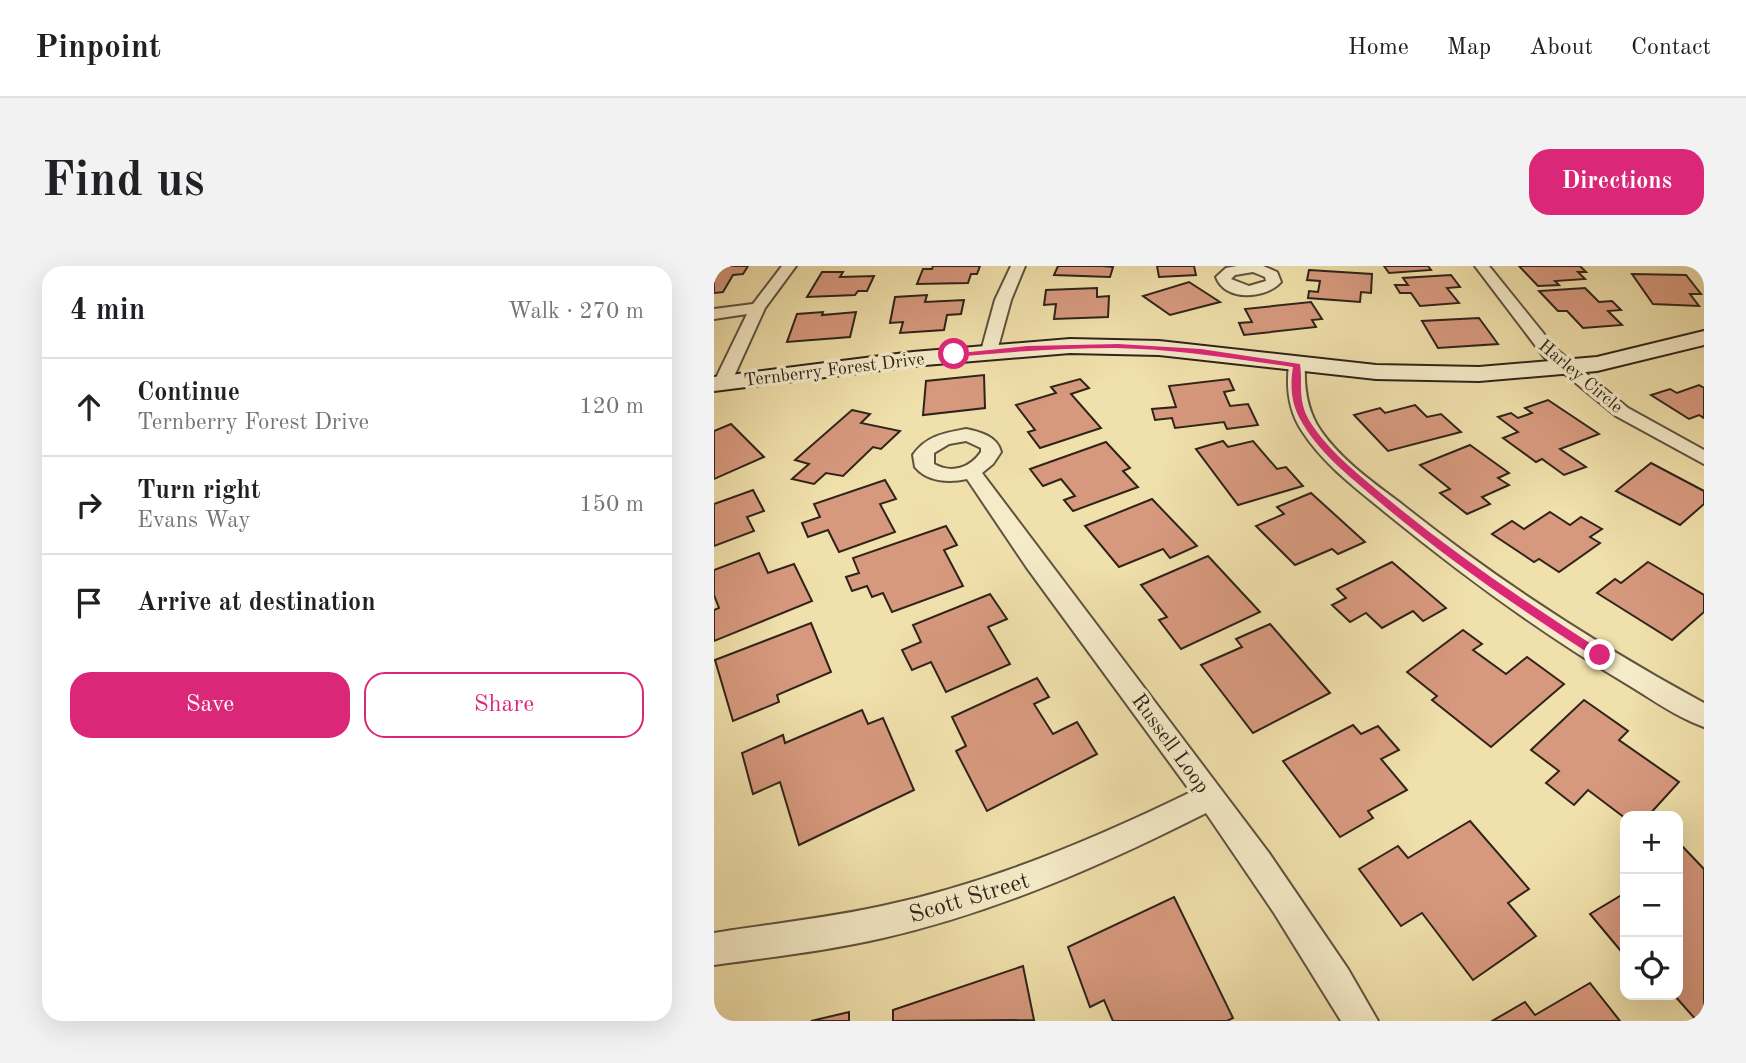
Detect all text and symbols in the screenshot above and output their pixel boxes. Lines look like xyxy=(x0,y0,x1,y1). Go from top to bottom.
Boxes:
text: Pinpoint xyxy=(35,32,161,65)
text: Home xyxy=(1348,36,1409,60)
text: Map xyxy=(1447,36,1491,60)
text: About xyxy=(1529,36,1593,60)
text: Contact xyxy=(1631,36,1711,60)
button: Directions xyxy=(1529,149,1704,215)
text: Find us xyxy=(42,158,205,207)
text: 4 min xyxy=(70,296,145,326)
text: Walk · 270 m xyxy=(508,300,644,323)
street label: Harley Circle xyxy=(1535,337,1626,417)
route start xyxy=(938,338,969,369)
street label: Ternberry Forest Drive xyxy=(743,350,925,390)
text: Continue xyxy=(137,380,240,406)
icon: ahead xyxy=(70,388,108,426)
text: 120 m xyxy=(579,395,644,418)
text: Ternberry Forest Drive xyxy=(137,411,369,434)
text: Turn right xyxy=(137,478,260,504)
icon: right xyxy=(70,486,108,524)
text: 150 m xyxy=(579,493,644,516)
text: Evans Way xyxy=(137,509,250,532)
icon: arrive xyxy=(70,584,108,622)
text: Arrive at destination xyxy=(137,590,376,616)
route end xyxy=(1584,639,1615,670)
button: Save xyxy=(70,672,350,738)
button: Share xyxy=(364,672,644,738)
street label: Russell Loop xyxy=(1127,690,1213,797)
map controls xyxy=(1620,811,1683,1000)
button: + xyxy=(1620,811,1683,874)
street label: Scott Street xyxy=(907,869,1033,929)
button: − xyxy=(1620,874,1683,937)
button: locate xyxy=(1620,937,1683,1000)

